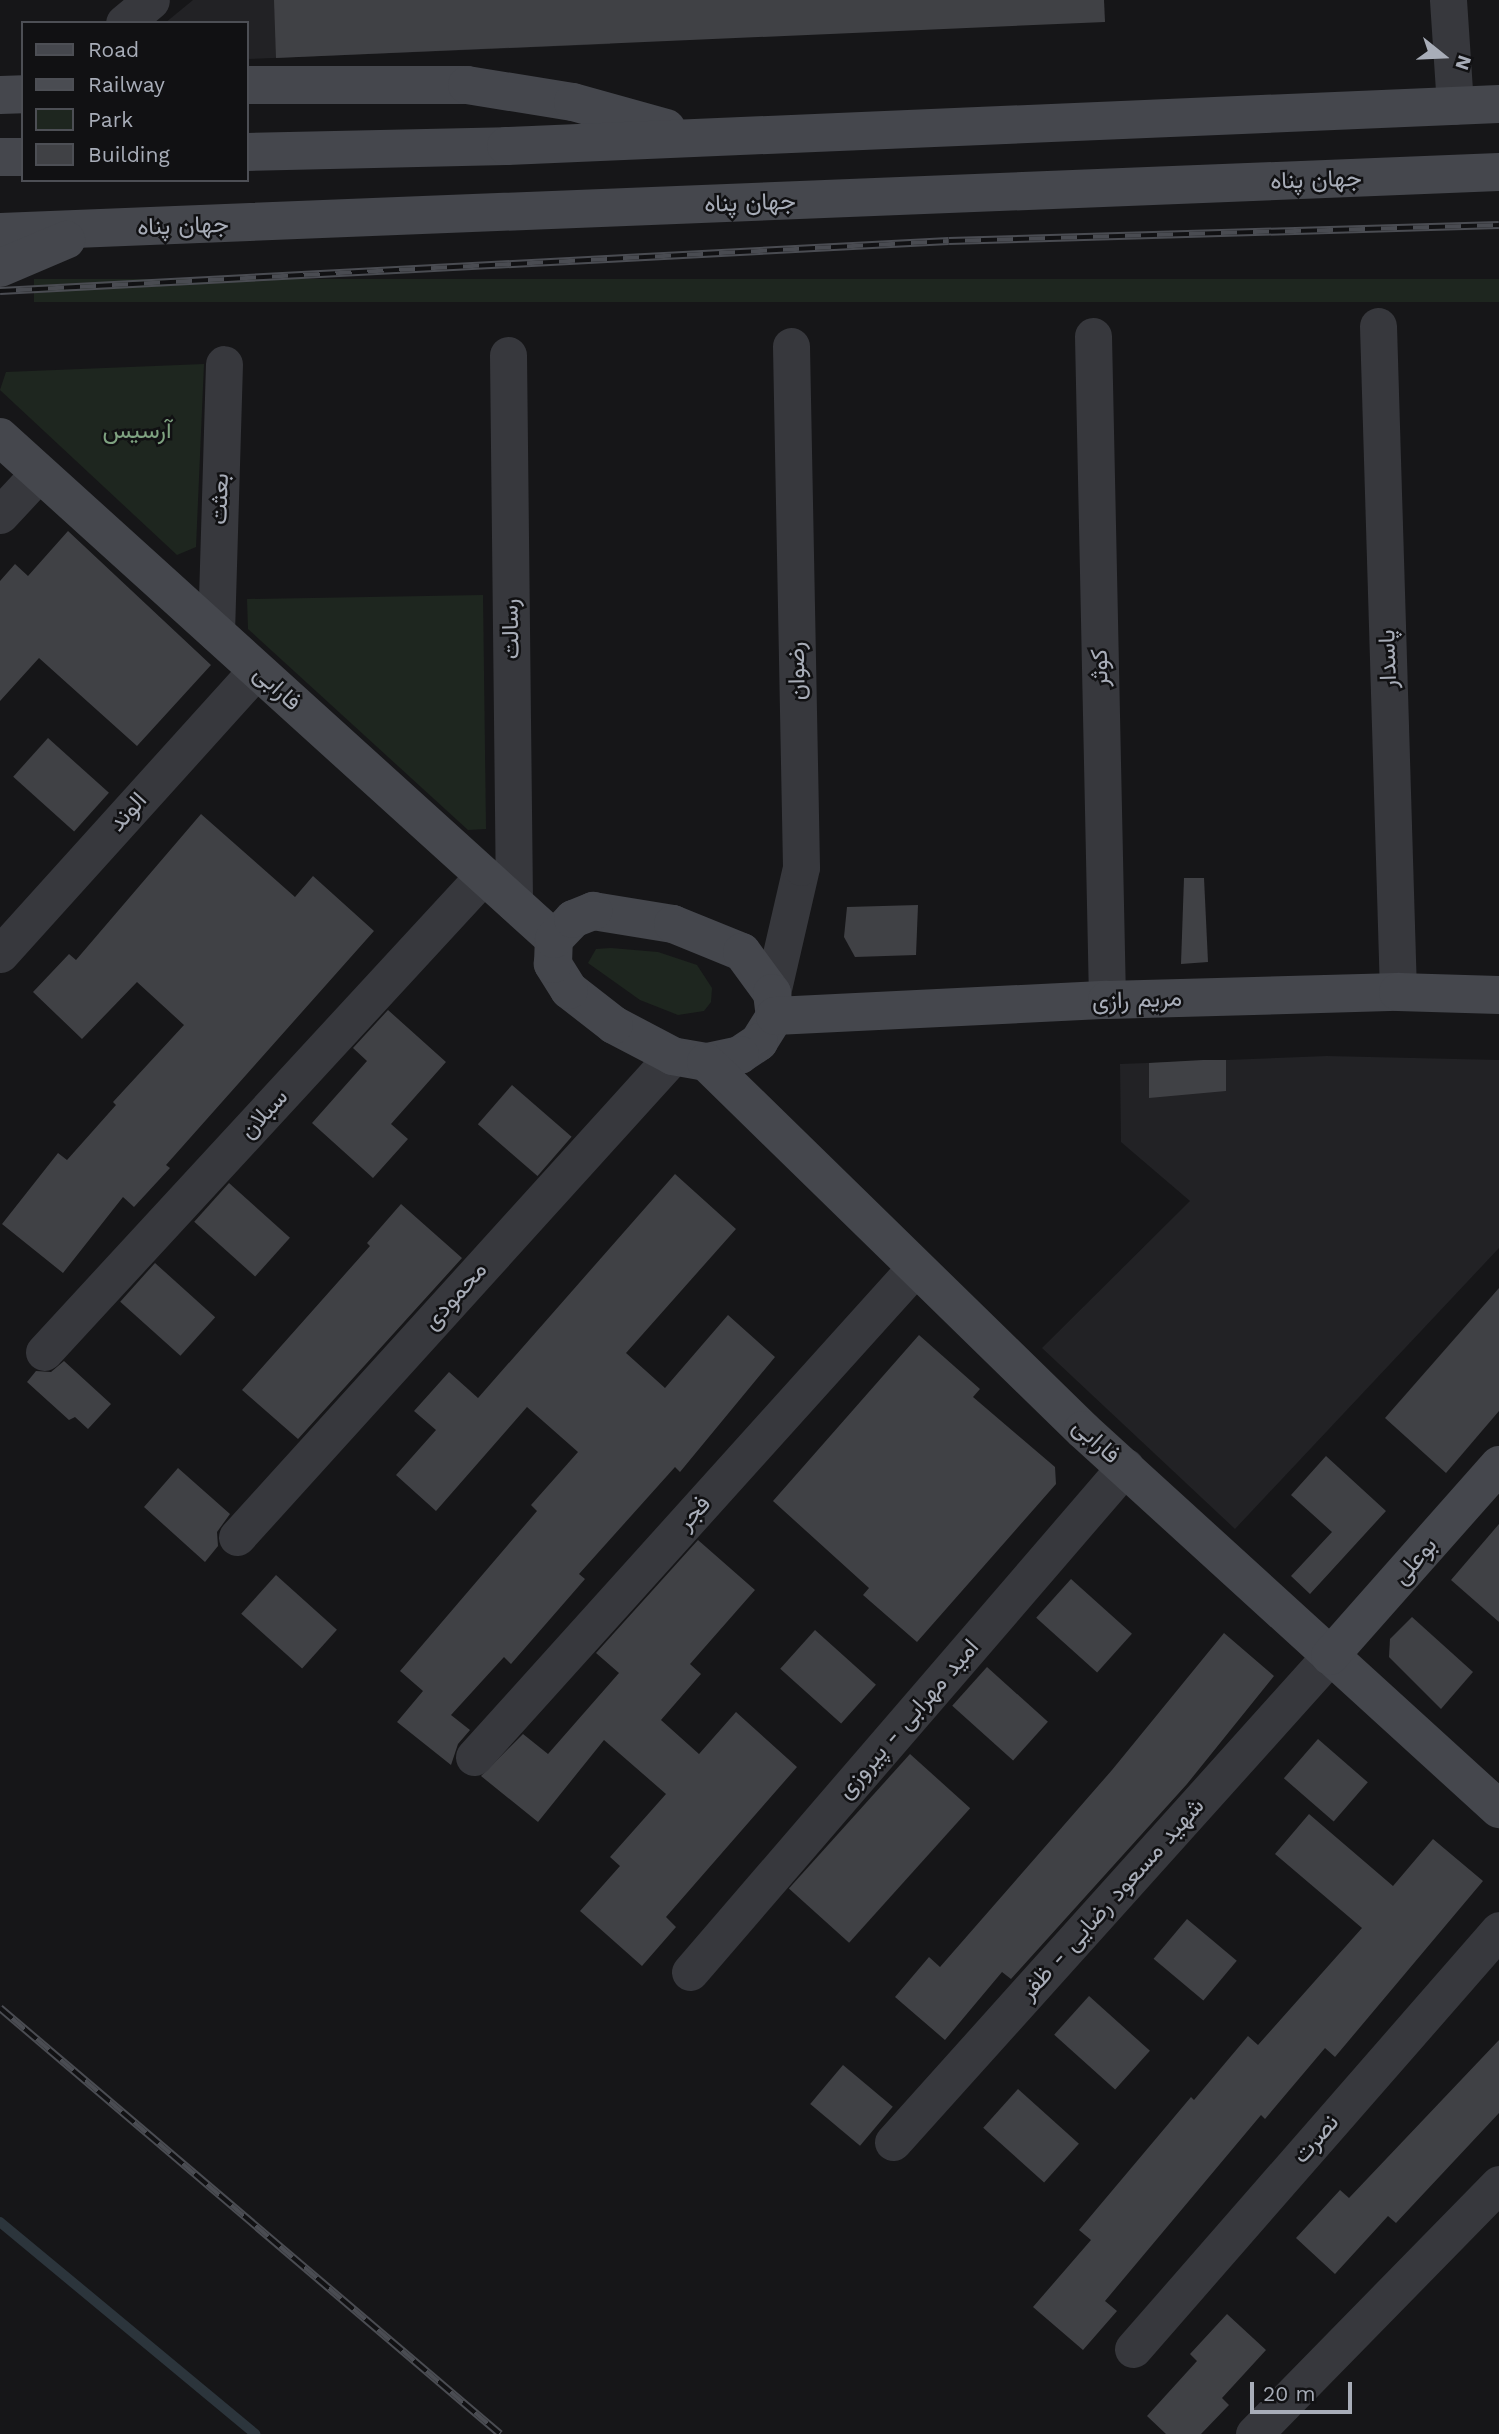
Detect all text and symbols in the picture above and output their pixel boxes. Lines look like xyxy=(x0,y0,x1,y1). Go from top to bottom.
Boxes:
legend xyxy=(21,21,248,182)
north arrow xyxy=(1408,21,1478,91)
text: Road xyxy=(88,37,139,62)
text: N xyxy=(1450,52,1477,73)
text: Railway xyxy=(88,72,165,97)
text: Park xyxy=(88,107,133,132)
text: Building xyxy=(88,142,170,167)
street label: جهان پناه xyxy=(1270,164,1362,196)
street label: جهان پناه xyxy=(704,187,796,219)
street label: جهان پناه xyxy=(137,210,229,242)
park label: آرسیس xyxy=(102,417,172,445)
street label: بعثت xyxy=(205,473,235,525)
street label: رسالت xyxy=(496,598,526,660)
street label: پاسدار xyxy=(1373,629,1403,689)
street label: رضوان xyxy=(782,641,812,701)
street label: کوثر xyxy=(1085,649,1115,687)
street label: فارابی xyxy=(247,659,307,717)
street label: الوند xyxy=(103,786,153,838)
street label: مریم رازی xyxy=(1091,984,1183,1016)
street label: سبلان xyxy=(234,1083,294,1145)
street label: محمودی xyxy=(417,1256,493,1336)
street label: فارابی xyxy=(1066,1412,1126,1470)
street label: فجر xyxy=(671,1490,717,1536)
street label: بوعلی xyxy=(1387,1531,1443,1591)
street label: امید مهرابی - پیروزی xyxy=(831,1633,985,1805)
street label: شهید مسعود رضایی - ظفر xyxy=(1014,1792,1210,2006)
street label: نصرت xyxy=(1287,2108,1345,2170)
scale bar xyxy=(1254,2368,1356,2412)
text: 20 m xyxy=(1263,2381,1315,2406)

